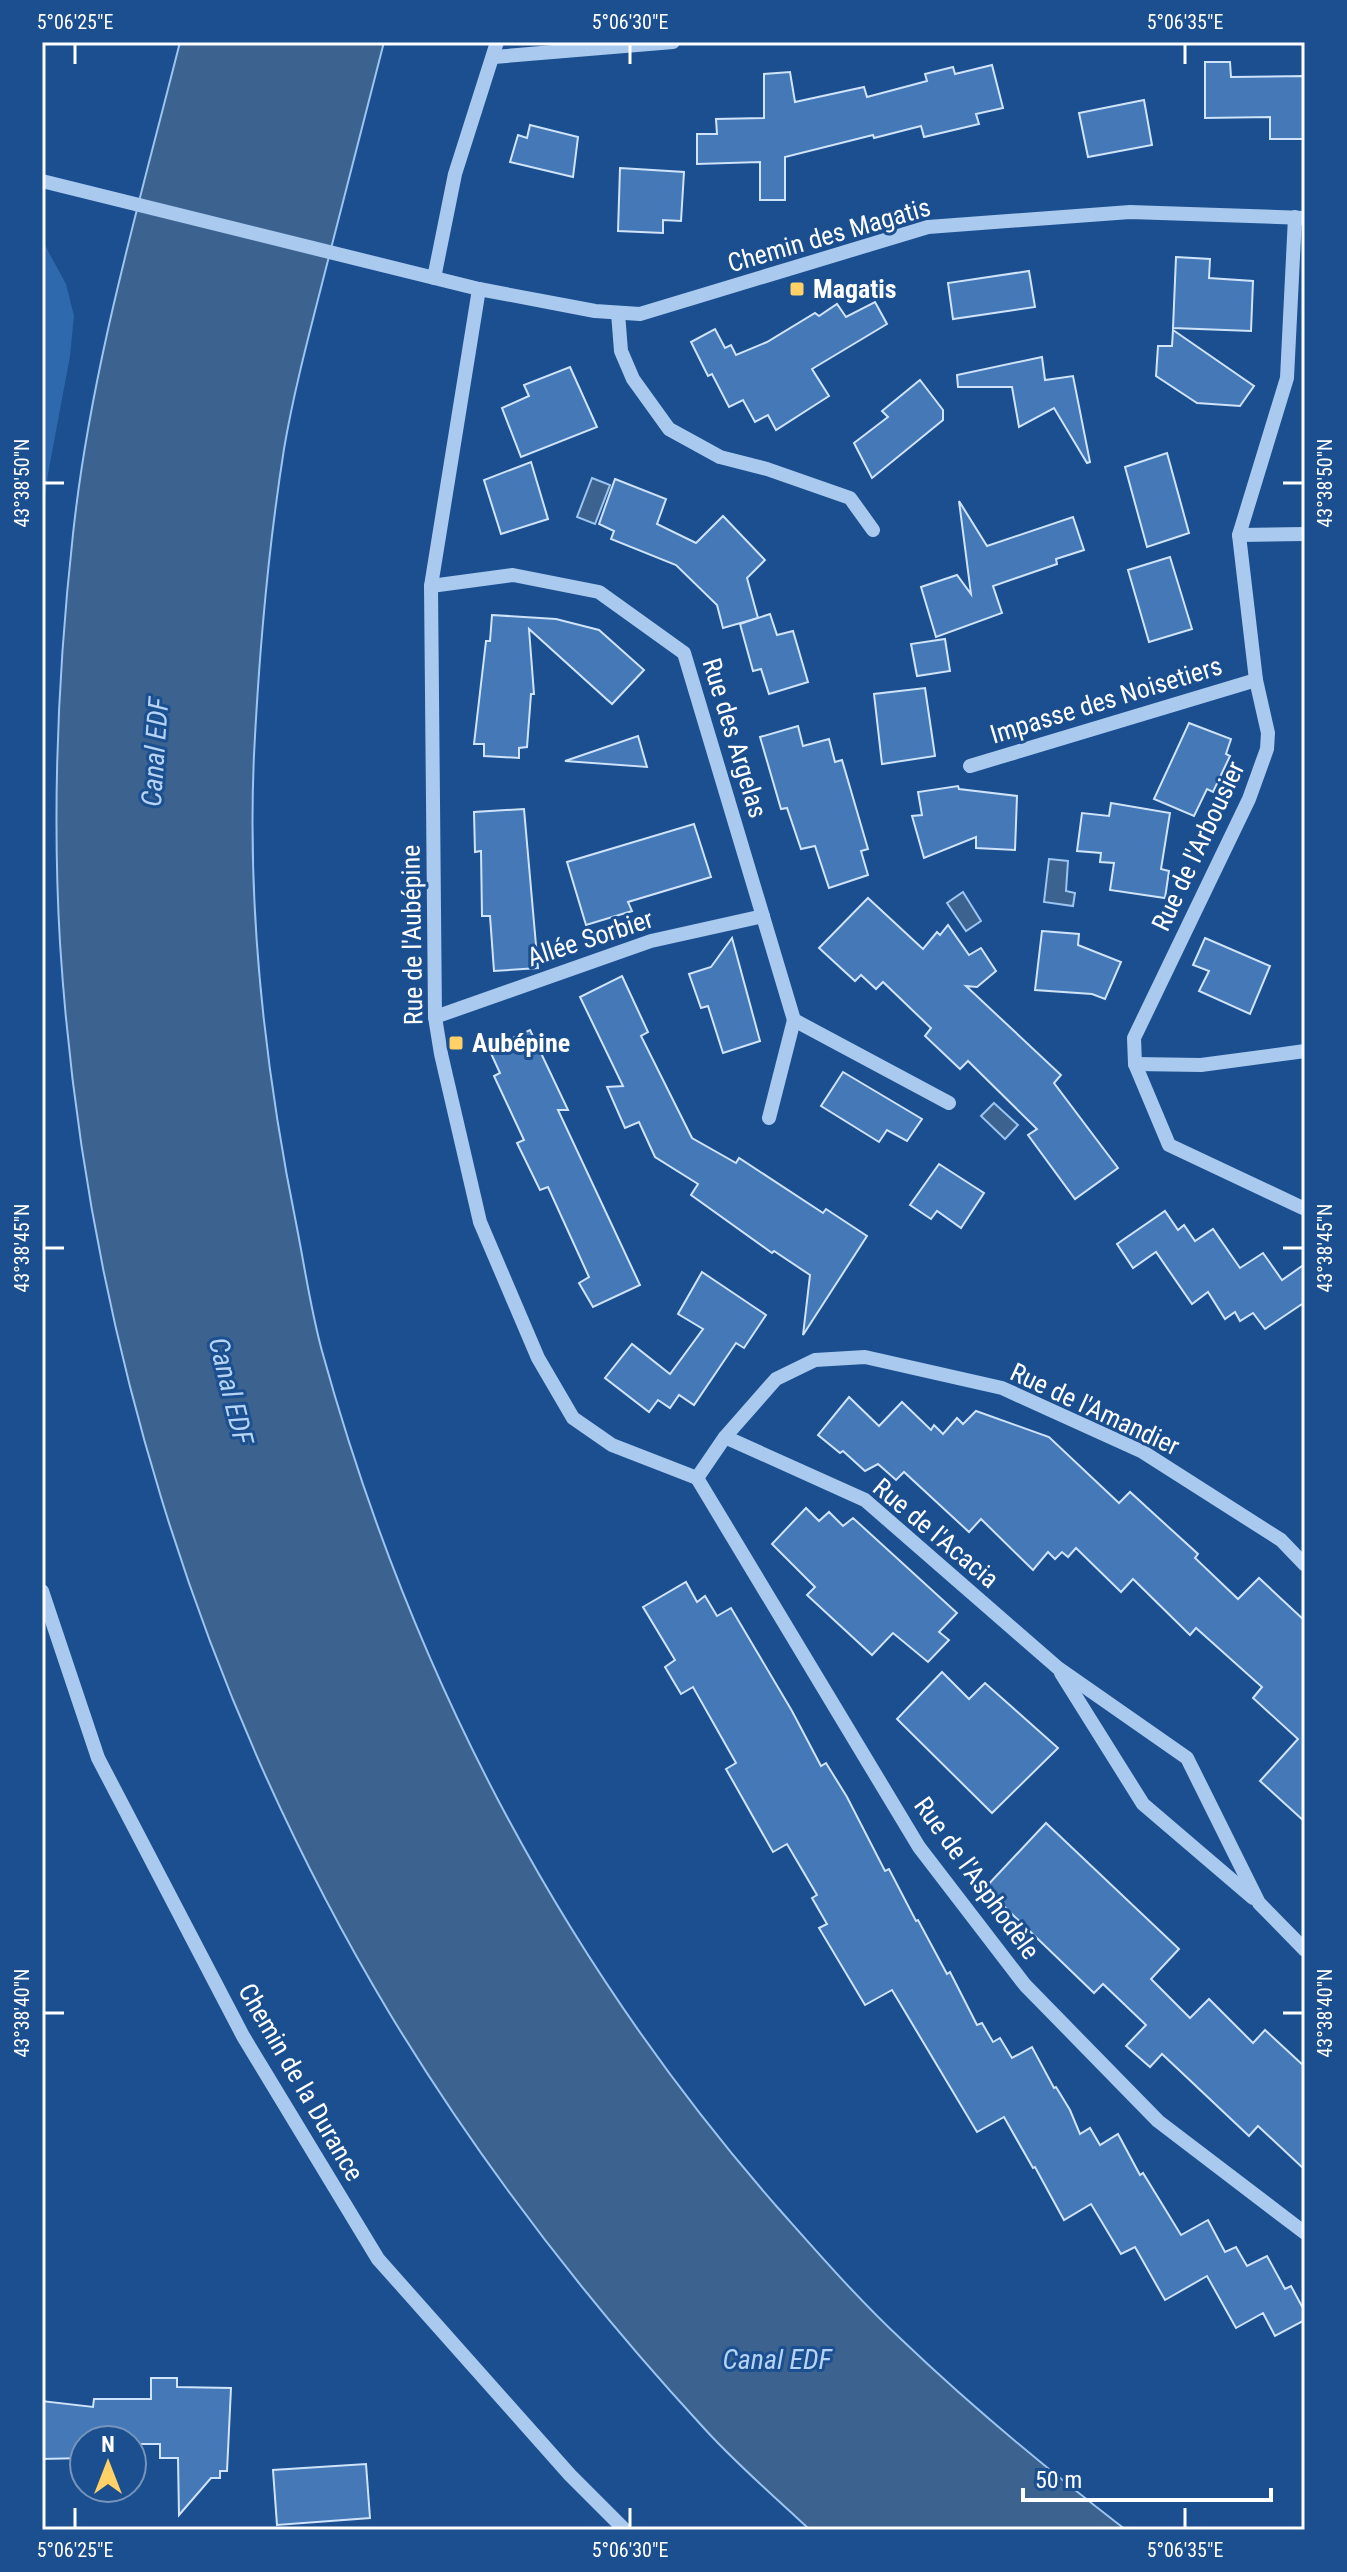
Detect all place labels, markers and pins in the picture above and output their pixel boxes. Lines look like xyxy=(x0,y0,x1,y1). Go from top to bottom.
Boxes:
place label: Magatis xyxy=(813,274,897,304)
marker: Magatis xyxy=(788,280,806,298)
place label: Aubépine xyxy=(472,1028,570,1058)
marker: Aubépine xyxy=(447,1034,465,1052)

